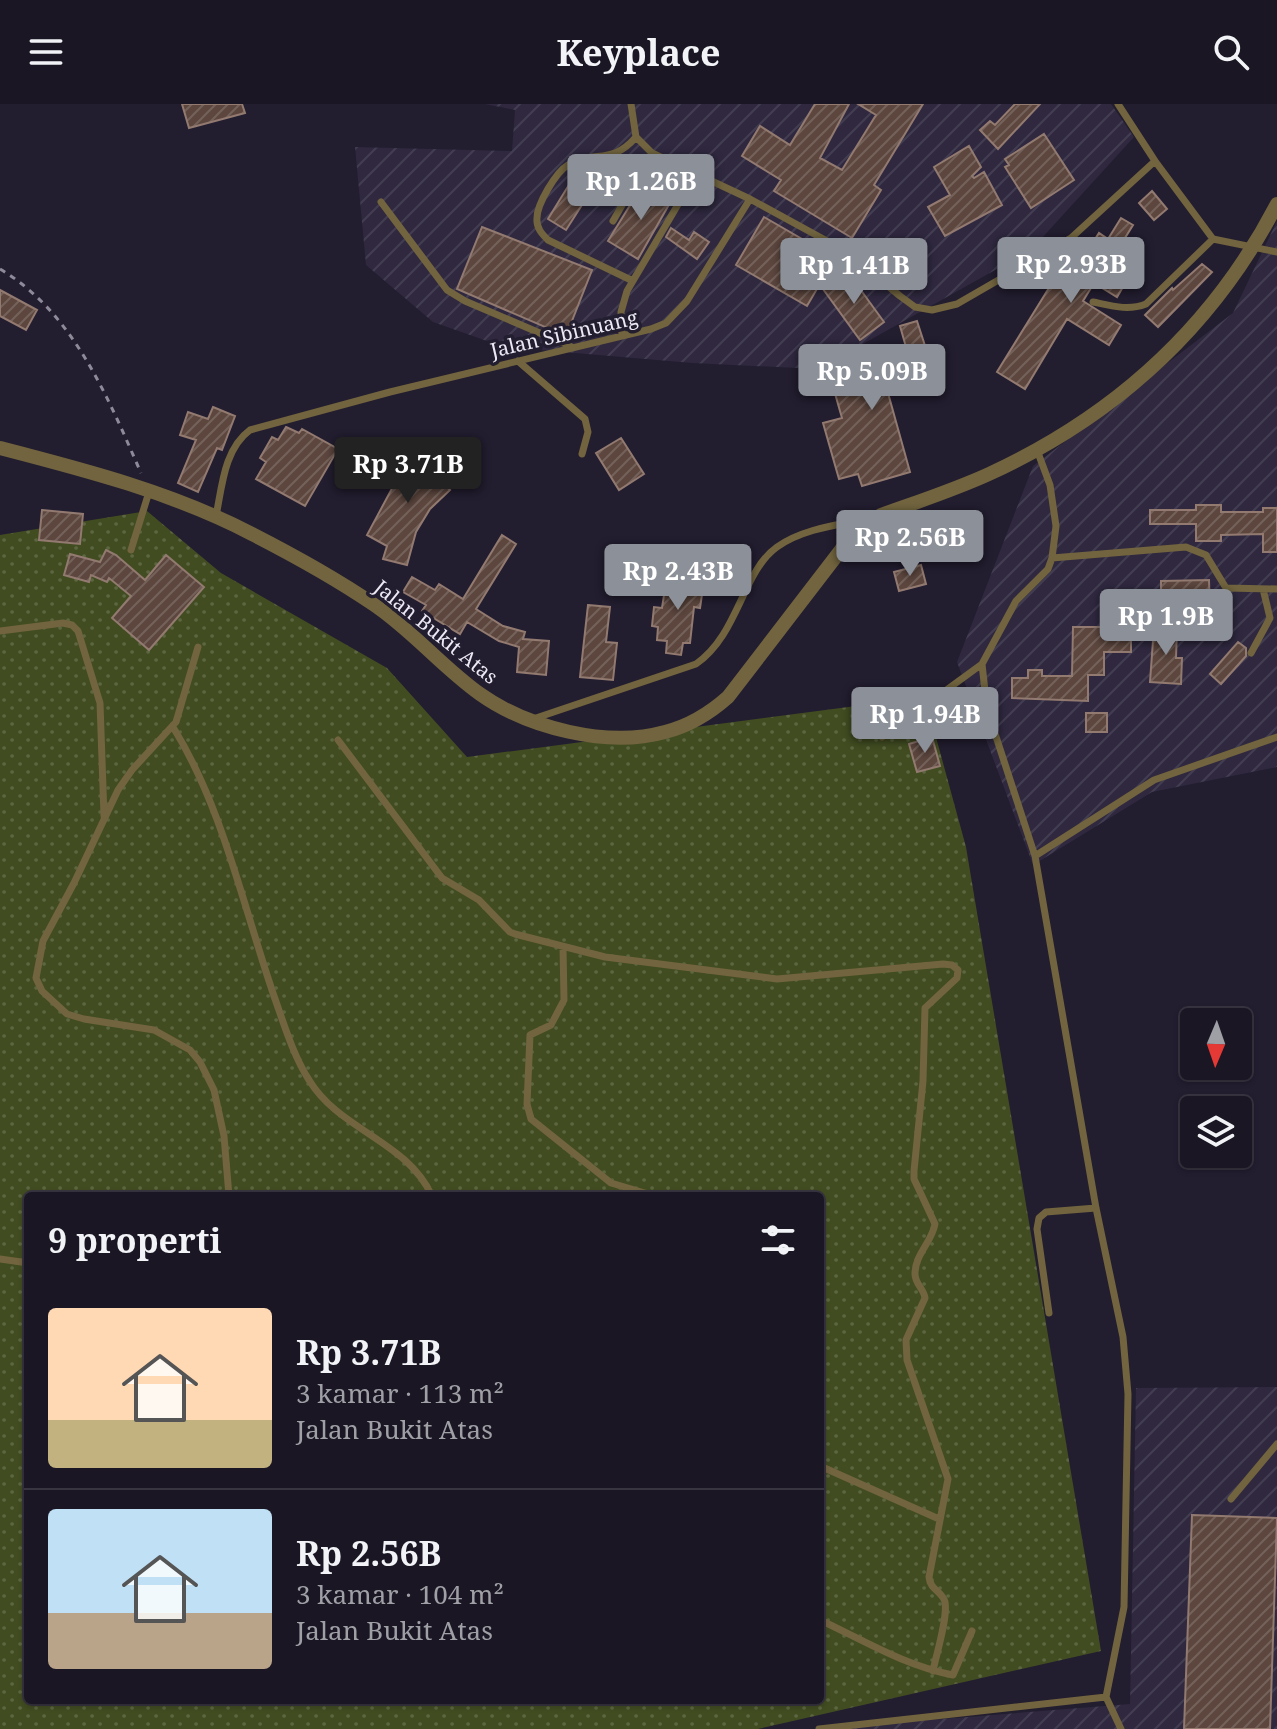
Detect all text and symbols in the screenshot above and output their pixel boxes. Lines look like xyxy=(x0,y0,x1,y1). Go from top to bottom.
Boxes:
text: Keyplace xyxy=(556,28,721,77)
icon: menu xyxy=(24,30,68,74)
icon: search xyxy=(1209,30,1253,74)
pin: Rp 1.26B xyxy=(558,154,724,222)
text: Rp 1.26B xyxy=(585,162,697,198)
pin: Rp 2.93B xyxy=(988,237,1154,305)
pin: Rp 1.41B xyxy=(771,238,937,306)
text: Rp 2.93B xyxy=(1015,245,1127,281)
text: Rp 1.41B xyxy=(798,246,910,282)
street label: Jalan Sibinuang xyxy=(487,303,640,364)
pin: Rp 5.09B xyxy=(789,344,955,412)
text: Rp 5.09B xyxy=(816,352,928,388)
pin: Rp 3.71B xyxy=(325,437,491,505)
text: Rp 3.71B xyxy=(352,445,464,481)
pin: Rp 2.56B xyxy=(827,510,993,578)
text: Rp 2.56B xyxy=(854,518,966,554)
pin: Rp 2.43B xyxy=(595,544,761,612)
text: Rp 2.43B xyxy=(622,552,734,588)
street label: Jalan Bukit Atas xyxy=(368,573,504,690)
pin: Rp 1.9B xyxy=(1092,589,1240,657)
text: Rp 1.9B xyxy=(1118,597,1214,633)
pin: Rp 1.94B xyxy=(842,687,1008,755)
text: Rp 1.94B xyxy=(869,695,981,731)
north arrow xyxy=(1180,1008,1252,1080)
map controls xyxy=(1180,1008,1252,1168)
button: layers xyxy=(1180,1096,1252,1168)
text: 9 properti xyxy=(48,1217,222,1263)
icon: filters xyxy=(756,1218,800,1262)
text: Rp 3.71B xyxy=(296,1329,441,1375)
icon: home xyxy=(112,1340,208,1436)
text: 3 kamar · 113 m² xyxy=(296,1375,504,1411)
text: Jalan Bukit Atas xyxy=(296,1411,493,1447)
text: Rp 2.56B xyxy=(296,1530,441,1576)
icon: home xyxy=(112,1541,208,1637)
text: 3 kamar · 104 m² xyxy=(296,1576,504,1612)
text: Jalan Bukit Atas xyxy=(296,1612,493,1648)

